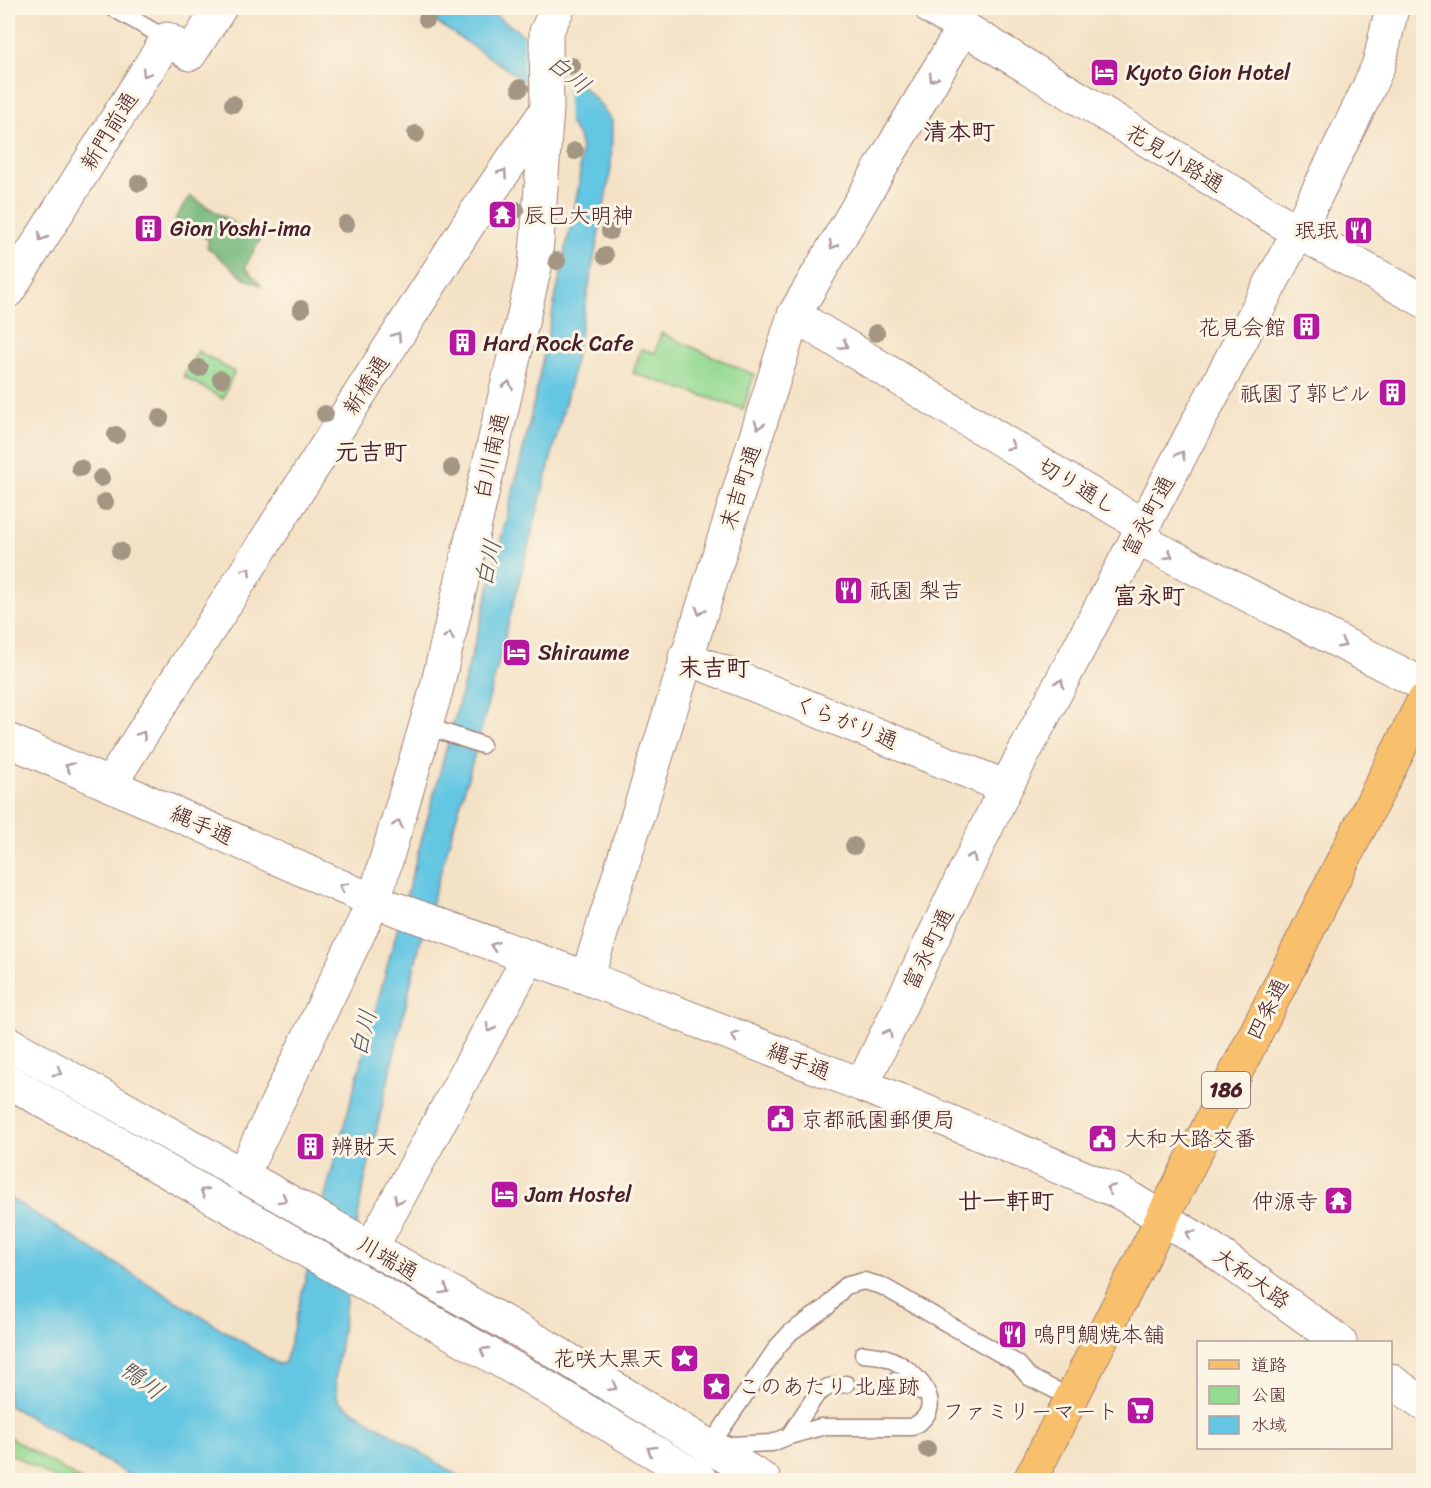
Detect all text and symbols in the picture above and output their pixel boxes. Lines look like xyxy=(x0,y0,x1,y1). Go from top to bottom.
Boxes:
water label: 白川 xyxy=(537,43,601,105)
place label: Kyoto Gion Hotel xyxy=(1126,53,1291,92)
hotel icon: Kyoto Gion Hotel xyxy=(1089,56,1121,88)
one-way arrow xyxy=(142,67,154,77)
one-way arrow xyxy=(929,72,940,82)
street label: 新門前通 xyxy=(69,83,149,179)
district label: 清本町 xyxy=(923,111,995,153)
street label: 花見小路通 xyxy=(1118,113,1232,203)
one-way arrow xyxy=(496,168,507,179)
place label: 辰巳大明神 xyxy=(524,196,634,235)
temple icon: 辰巳大明神 xyxy=(487,199,519,231)
place label: Gion Yoshi-ima xyxy=(170,209,311,248)
place label: 珉珉 xyxy=(1294,211,1338,250)
building icon: Gion Yoshi-ima xyxy=(133,212,165,244)
restaurant icon: 珉珉 xyxy=(1343,214,1375,246)
one-way arrow xyxy=(38,231,49,242)
one-way arrow xyxy=(829,239,840,249)
place label: 花見会館 xyxy=(1198,308,1286,347)
building icon: 花見会館 xyxy=(1291,311,1323,343)
place label: Hard Rock Cafe xyxy=(483,324,634,363)
building icon: Hard Rock Cafe xyxy=(446,327,478,359)
one-way arrow xyxy=(390,332,401,343)
one-way arrow xyxy=(838,338,848,350)
street label: 新橋通 xyxy=(332,347,400,423)
place label: 祇園了郭ビル xyxy=(1239,374,1371,413)
building icon: 祇園了郭ビル xyxy=(1376,377,1408,409)
one-way arrow xyxy=(500,380,513,390)
street label: 白川南通 xyxy=(462,409,520,503)
one-way arrow xyxy=(754,419,766,430)
district label: 元吉町 xyxy=(335,431,407,473)
one-way arrow xyxy=(1005,438,1015,450)
street label: 末吉町通 xyxy=(708,439,772,535)
street label: 切り通し xyxy=(1030,447,1126,525)
one-way arrow xyxy=(1173,450,1185,461)
street label: 富永町通 xyxy=(1110,468,1186,564)
water label: 白川 xyxy=(462,535,514,591)
one-way arrow xyxy=(1163,548,1173,559)
one-way arrow xyxy=(239,567,251,577)
place label: 祇園 梨吉 xyxy=(869,571,963,610)
restaurant icon: 祇園 梨吉 xyxy=(832,574,864,606)
district label: 富永町 xyxy=(1113,575,1185,617)
one-way arrow xyxy=(695,605,708,616)
one-way arrow xyxy=(442,631,455,641)
place label: Shiraume xyxy=(538,633,629,672)
hotel icon: Shiraume xyxy=(501,636,533,668)
one-way arrow xyxy=(1336,637,1347,648)
district label: 末吉町 xyxy=(678,647,750,689)
one-way arrow xyxy=(1053,678,1065,689)
street label: くらがり通 xyxy=(788,683,904,761)
one-way arrow xyxy=(134,731,146,741)
one-way arrow xyxy=(64,762,75,774)
street label: 縄手通 xyxy=(164,794,240,856)
one-way arrow xyxy=(391,819,403,830)
one-way arrow xyxy=(965,852,977,863)
one-way arrow xyxy=(339,883,350,895)
street label: 富永町通 xyxy=(891,901,965,997)
one-way arrow xyxy=(489,941,499,954)
street label: 四条通 xyxy=(1235,971,1299,1047)
water label: 白川 xyxy=(337,1005,389,1061)
one-way arrow xyxy=(486,1022,497,1033)
one-way arrow xyxy=(880,1028,892,1039)
one-way arrow xyxy=(731,1031,742,1043)
street label: 縄手通 xyxy=(761,1031,837,1091)
one-way arrow xyxy=(52,1064,63,1076)
road number: 186 xyxy=(1202,1072,1250,1108)
place label: 京都祇園郵便局 xyxy=(801,1100,955,1139)
public building icon: 京都祇園郵便局 xyxy=(764,1103,796,1135)
place label: 大和大路交番 xyxy=(1124,1119,1256,1158)
public building icon: 大和大路交番 xyxy=(1087,1122,1119,1154)
place label: 辨財天 xyxy=(331,1127,397,1166)
building icon: 辨財天 xyxy=(294,1130,326,1162)
place label: Jam Hostel xyxy=(524,1175,632,1214)
hotel icon: Jam Hostel xyxy=(488,1178,520,1210)
district label: 廿一軒町 xyxy=(958,1180,1054,1222)
place label: 仲源寺 xyxy=(1252,1182,1318,1221)
one-way arrow xyxy=(1106,1184,1117,1196)
temple icon: 仲源寺 xyxy=(1323,1185,1355,1217)
one-way arrow xyxy=(200,1188,211,1199)
one-way arrow xyxy=(277,1191,287,1203)
one-way arrow xyxy=(394,1194,405,1204)
street label: 川端通 xyxy=(350,1225,426,1291)
one-way arrow xyxy=(1186,1230,1197,1241)
street label: 大和大路 xyxy=(1205,1236,1299,1320)
one-way arrow xyxy=(439,1282,449,1294)
place label: 鳴門鯛焼本舗 xyxy=(1033,1315,1165,1354)
restaurant icon: 鳴門鯛焼本舗 xyxy=(996,1318,1028,1350)
place label: 花咲大黒天 xyxy=(553,1339,663,1378)
legend xyxy=(1197,1341,1392,1449)
place icon: 花咲大黒天 xyxy=(668,1342,700,1374)
one-way arrow xyxy=(480,1347,490,1358)
water label: 鴨川 xyxy=(110,1349,174,1411)
text: 道路 xyxy=(1251,1349,1287,1381)
place label: このあたり 北座跡 xyxy=(738,1367,920,1406)
place icon: このあたり 北座跡 xyxy=(701,1370,733,1402)
text: 公園 xyxy=(1251,1379,1287,1411)
one-way arrow xyxy=(607,1380,617,1392)
place label: ファミリーマート xyxy=(943,1392,1119,1431)
supermarket icon: ファミリーマート xyxy=(1124,1395,1156,1427)
text: 水域 xyxy=(1251,1409,1287,1441)
one-way arrow xyxy=(647,1446,657,1458)

